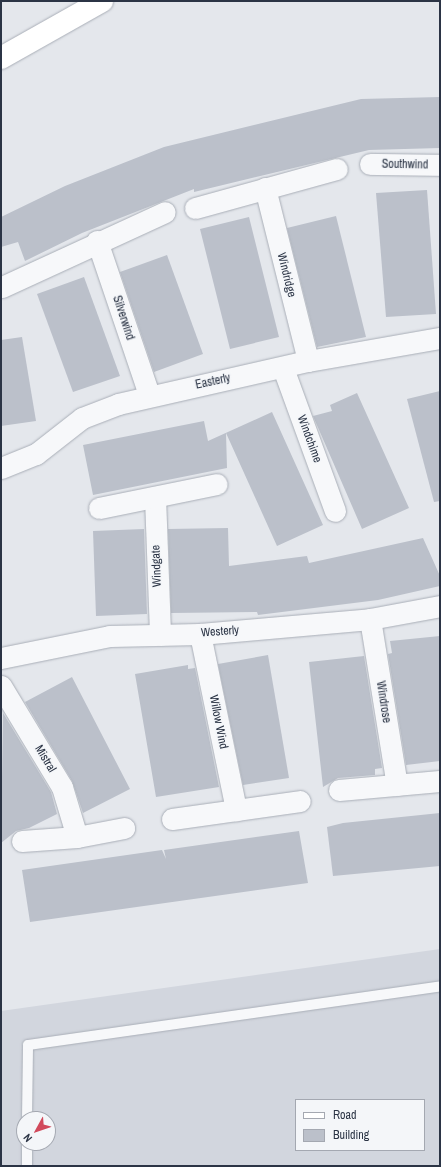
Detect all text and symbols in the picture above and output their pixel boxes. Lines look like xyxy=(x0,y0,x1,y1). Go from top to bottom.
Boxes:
street label: Southwind xyxy=(382,157,428,173)
street label: Windridge xyxy=(274,251,298,299)
street label: Silverwind xyxy=(109,294,137,342)
street label: Easterly xyxy=(194,371,232,393)
street label: Windchime xyxy=(294,413,324,465)
street label: Windgate xyxy=(149,545,165,587)
street label: Westerly xyxy=(200,623,240,641)
street label: Windrose xyxy=(373,680,393,724)
street label: Willow Wind xyxy=(206,694,230,750)
street label: Mistral xyxy=(31,743,59,775)
legend xyxy=(295,1099,425,1151)
text: Road xyxy=(333,1107,357,1123)
north arrow xyxy=(16,1111,56,1151)
text: Building xyxy=(333,1127,369,1143)
text: N xyxy=(20,1131,35,1145)

